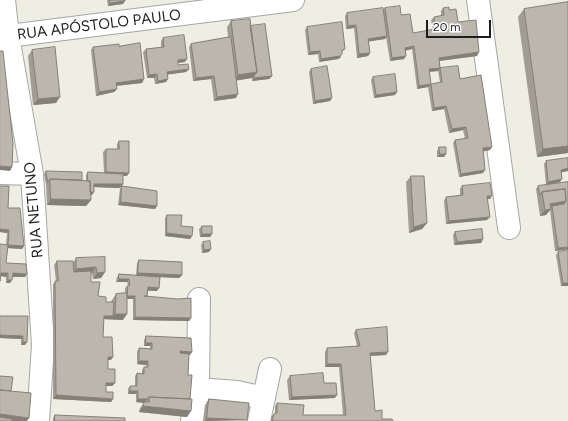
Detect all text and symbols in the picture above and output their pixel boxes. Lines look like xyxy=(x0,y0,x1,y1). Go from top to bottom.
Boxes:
street label: RUA APÓSTOLO PAULO xyxy=(16,6,182,44)
scale bar xyxy=(428,12,493,38)
text: 20 m xyxy=(433,20,461,34)
street label: RUA NETUNO xyxy=(21,161,47,259)

